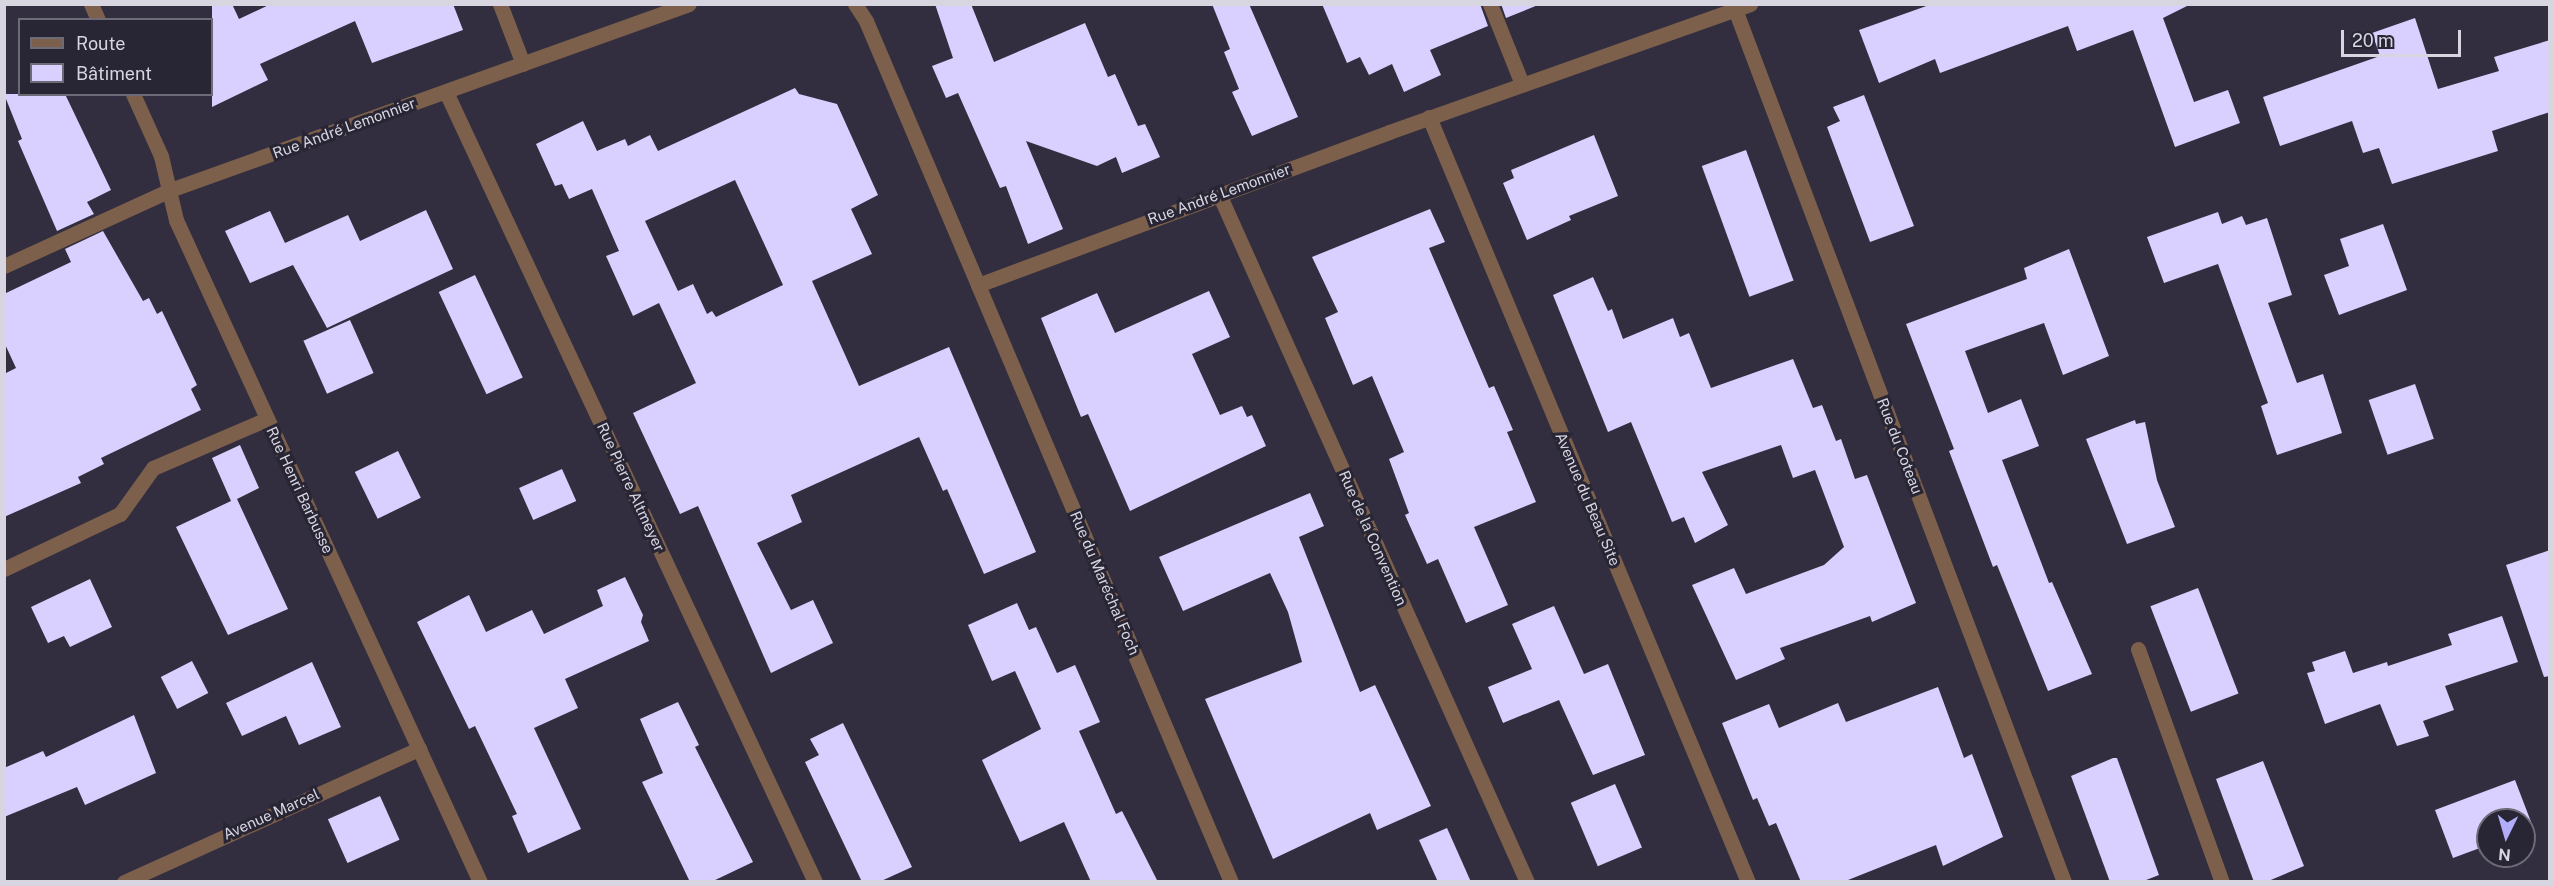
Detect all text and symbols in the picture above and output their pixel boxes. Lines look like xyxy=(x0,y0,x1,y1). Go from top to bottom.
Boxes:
legend xyxy=(18,18,213,96)
scale bar xyxy=(2344,18,2464,56)
text: 20 m xyxy=(2352,30,2394,51)
text: Route xyxy=(76,33,125,54)
text: Bâtiment xyxy=(76,63,152,84)
street label: Rue André Lemonnier xyxy=(270,94,418,162)
street label: Rue André Lemonnier xyxy=(1145,160,1293,228)
street label: Rue du Coteau xyxy=(1873,395,1927,497)
street label: Rue Pierre Altmeyer xyxy=(593,420,669,554)
street label: Rue Henri Barbusse xyxy=(263,424,337,556)
street label: Avenue du Beau Site xyxy=(1552,429,1624,569)
street label: Rue de la Convention xyxy=(1335,467,1411,609)
street label: Rue du Maréchal Foch xyxy=(1066,508,1144,658)
street label: Avenue Marcel xyxy=(220,785,322,843)
north arrow xyxy=(2476,808,2536,868)
text: N xyxy=(2498,844,2512,864)

